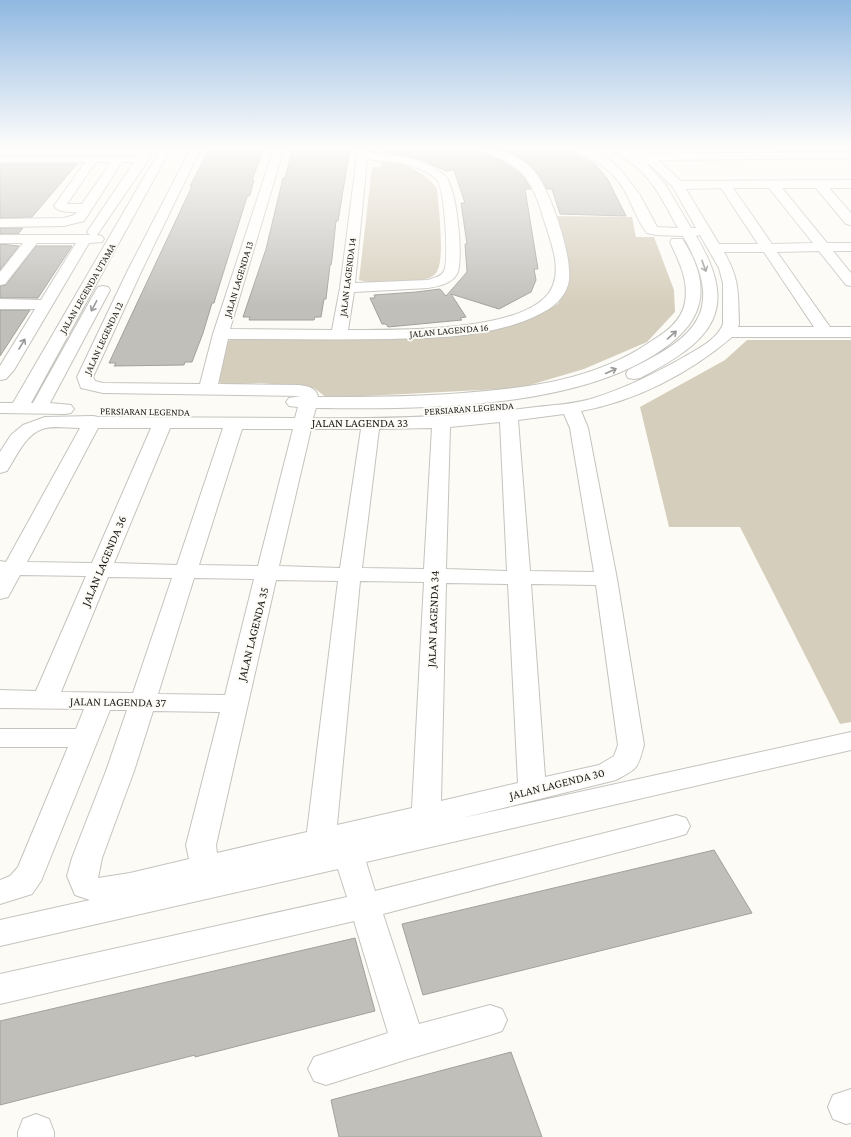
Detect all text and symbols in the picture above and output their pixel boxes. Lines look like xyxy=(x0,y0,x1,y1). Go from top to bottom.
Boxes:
street label: JALAN LAGENDA 14 xyxy=(337,237,358,318)
street label: JALAN LAGENDA 13 xyxy=(221,240,255,319)
street label: JALAN LEGENDA UTAMA xyxy=(57,241,118,336)
one-way arrow xyxy=(701,260,709,272)
street label: JALAN LEGENDA 12 xyxy=(81,300,125,377)
one-way arrow xyxy=(90,300,98,312)
street label: JALAN LAGENDA 16 xyxy=(408,322,489,340)
one-way arrow xyxy=(667,330,677,339)
one-way arrow xyxy=(19,338,27,350)
one-way arrow xyxy=(604,367,616,374)
street label: PERSIARAN LEGENDA xyxy=(424,400,514,417)
street label: PERSIARAN LEGENDA xyxy=(100,405,190,418)
street label: JALAN LAGENDA 33 xyxy=(311,416,409,430)
street label: JALAN LAGENDA 36 xyxy=(78,514,129,609)
street label: JALAN LAGENDA 34 xyxy=(424,570,442,669)
street label: JALAN LAGENDA 35 xyxy=(234,586,271,683)
street label: JALAN LAGENDA 37 xyxy=(69,694,167,710)
street label: JALAN LAGENDA 30 xyxy=(507,765,606,803)

